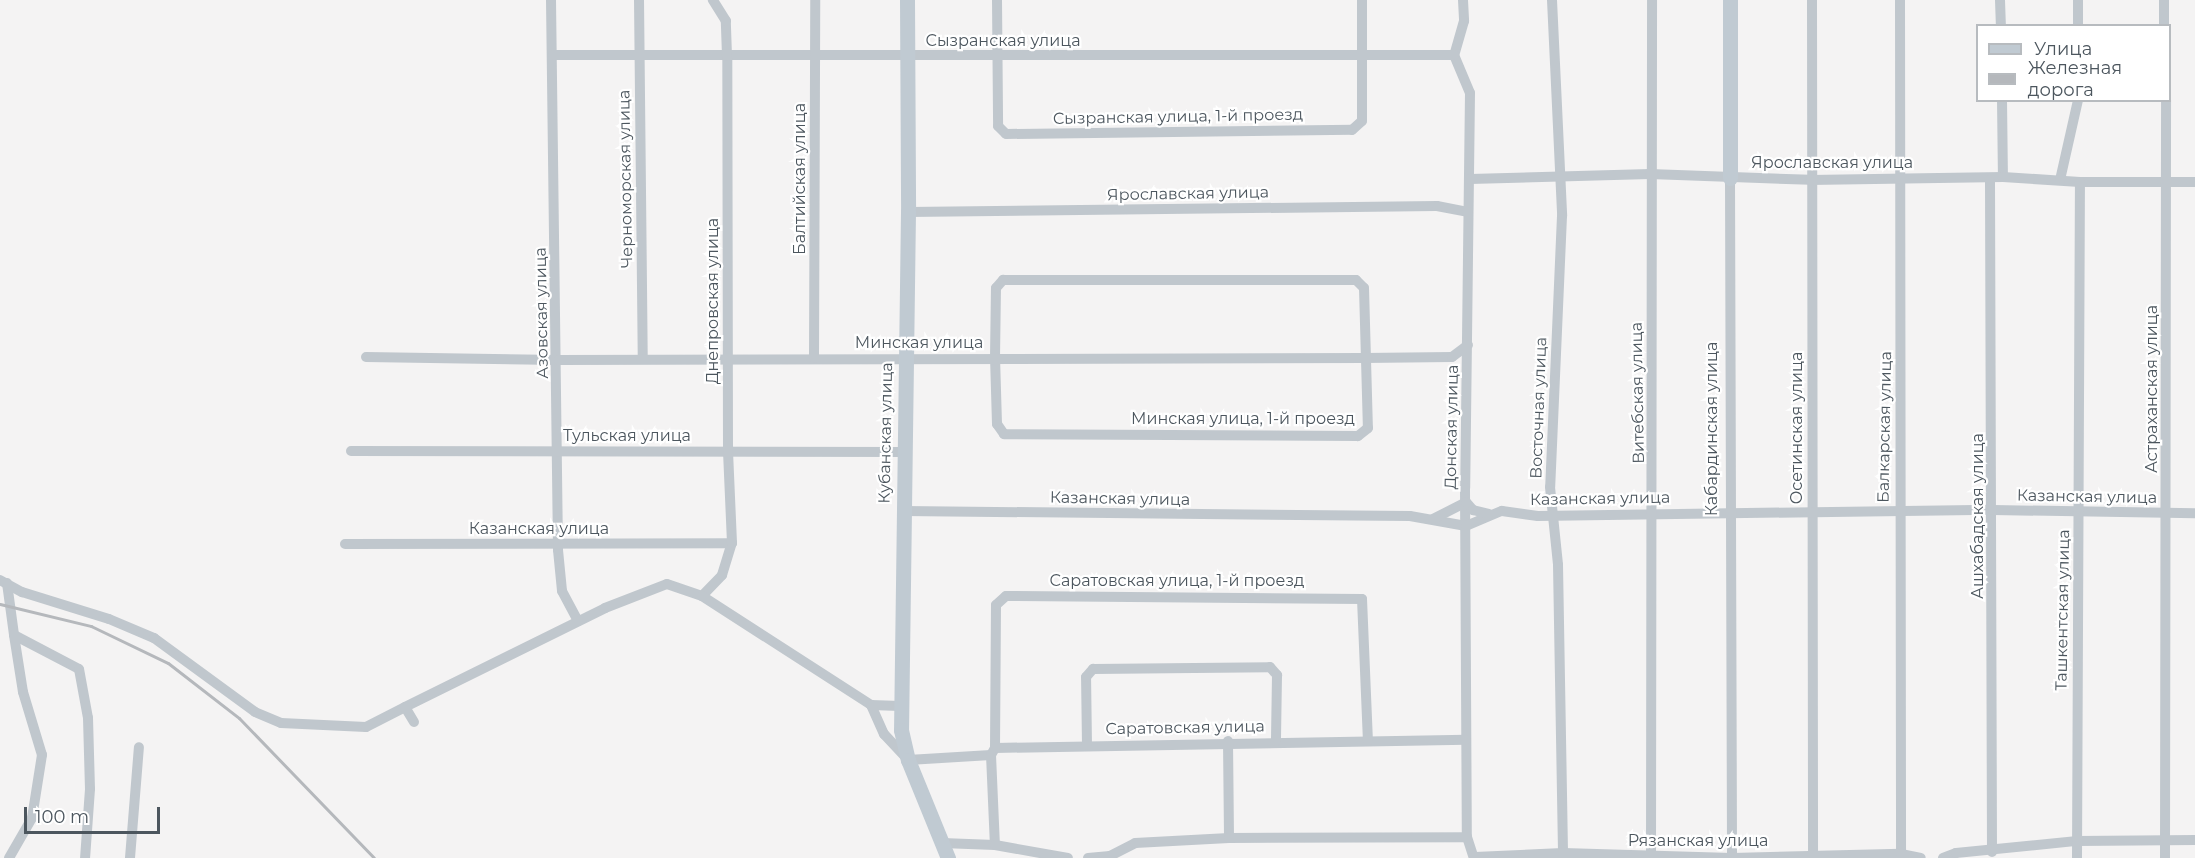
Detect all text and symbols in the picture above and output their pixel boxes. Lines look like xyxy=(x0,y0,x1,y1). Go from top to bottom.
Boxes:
legend xyxy=(1976,24,2171,102)
street label: Сызранская улица xyxy=(926,31,1080,51)
text: Улица xyxy=(2034,38,2092,60)
text: Железная дорога xyxy=(2028,57,2122,101)
street label: Черноморская улица xyxy=(615,90,637,268)
street label: Балтийская улица xyxy=(790,103,810,255)
street label: Сызранская улица, 1-й проезд xyxy=(1053,105,1303,129)
street label: Ярославская улица xyxy=(1751,153,1913,173)
street label: Ярославская улица xyxy=(1107,183,1269,205)
street label: Днепровская улица xyxy=(703,218,723,384)
street label: Азовская улица xyxy=(531,247,553,379)
street label: Астраханская улица xyxy=(2142,305,2162,473)
street label: Витебская улица xyxy=(1627,322,1649,464)
street label: Минская улица xyxy=(855,333,983,353)
street label: Восточная улица xyxy=(1527,337,1551,479)
street label: Кабардинская улица xyxy=(1702,342,1722,516)
street label: Балкарская улица xyxy=(1874,351,1896,503)
street label: Осетинская улица xyxy=(1787,352,1807,504)
street label: Кубанская улица xyxy=(875,362,897,504)
street label: Донская улица xyxy=(1441,364,1463,490)
street label: Минская улица, 1-й проезд xyxy=(1131,409,1355,429)
street label: Тульская улица xyxy=(563,426,691,446)
street label: Ашхабадская улица xyxy=(1968,433,1988,599)
street label: Казанская улица xyxy=(2017,486,2157,508)
street label: Казанская улица xyxy=(1050,488,1190,510)
street label: Казанская улица xyxy=(1530,488,1670,510)
street label: Казанская улица xyxy=(469,519,609,539)
street label: Ташкентская улица xyxy=(2052,529,2074,691)
street label: Саратовская улица, 1-й проезд xyxy=(1050,571,1304,591)
street label: Саратовская улица xyxy=(1105,717,1265,739)
scale bar xyxy=(27,795,164,833)
text: 100 m xyxy=(35,806,89,828)
street label: Рязанская улица xyxy=(1628,831,1768,851)

